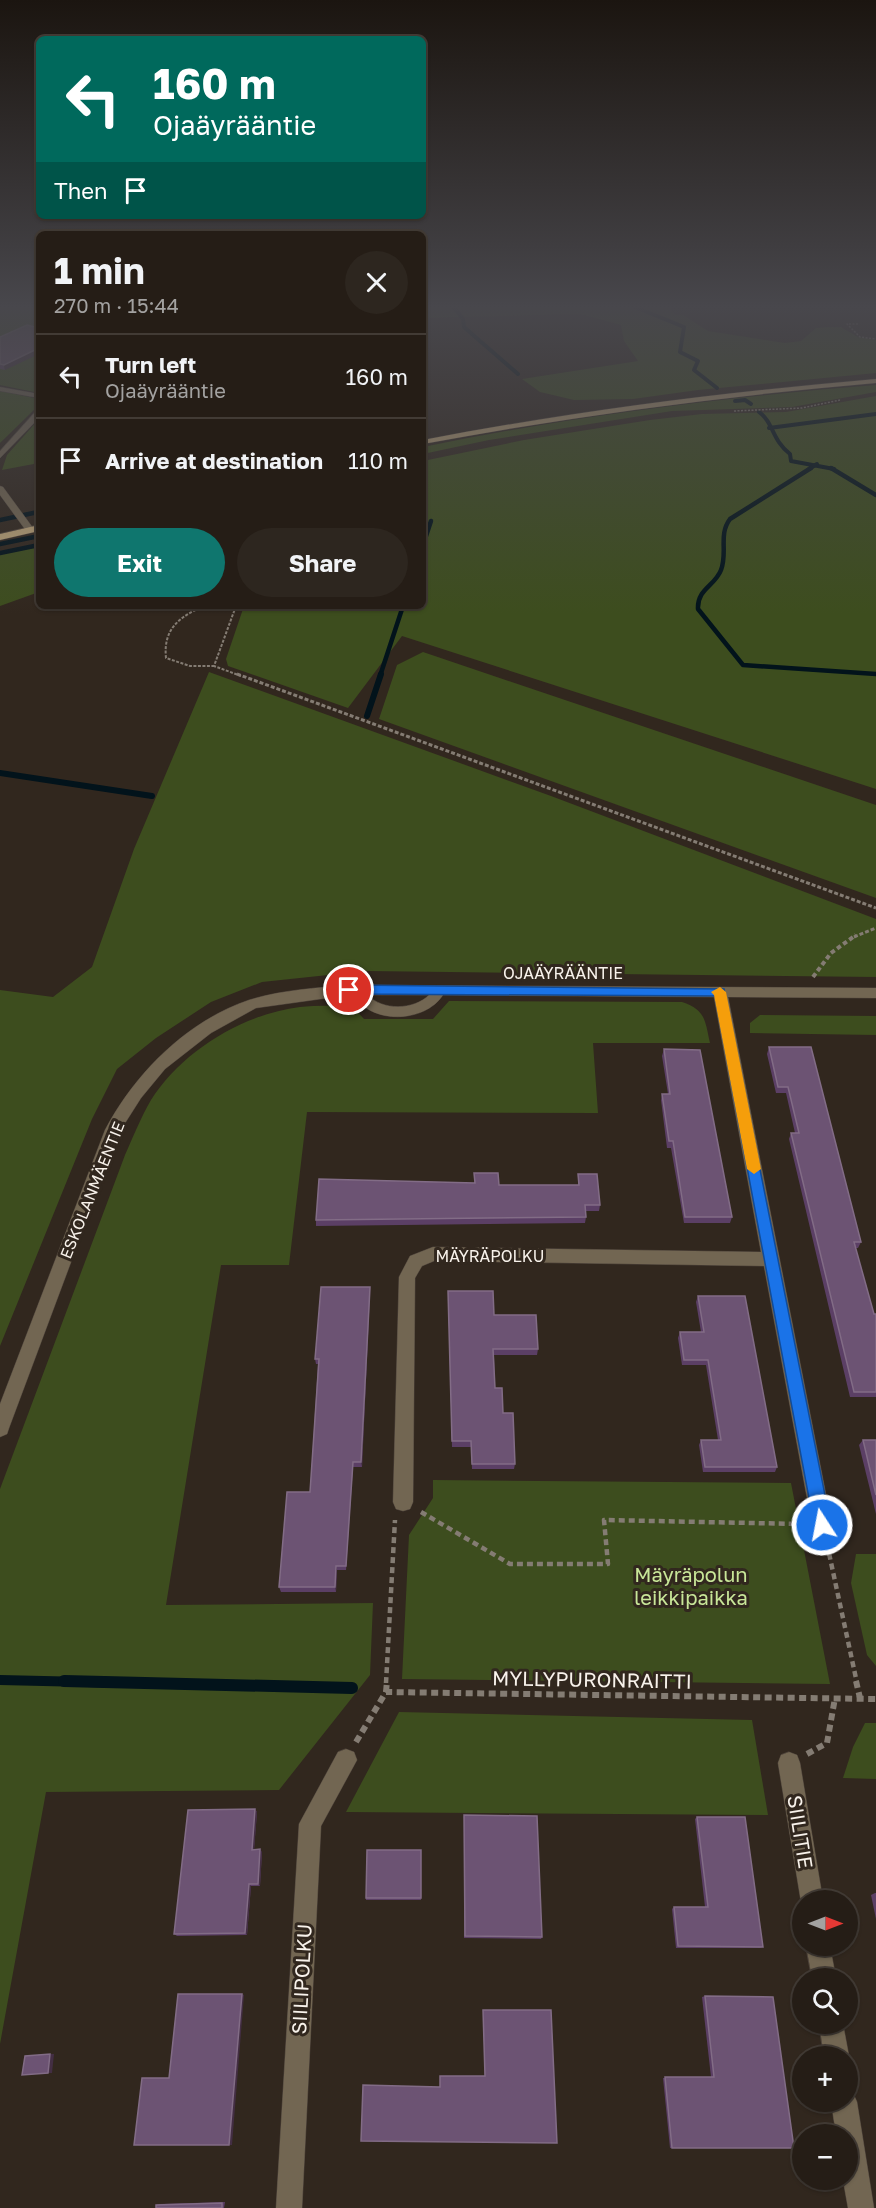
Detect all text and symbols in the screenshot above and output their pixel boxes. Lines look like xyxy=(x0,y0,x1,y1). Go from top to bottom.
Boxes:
text: 160 m xyxy=(153,58,276,108)
icon: left xyxy=(54,60,132,138)
text: Ojaäyrääntie xyxy=(153,109,316,141)
icon: arrive xyxy=(119,174,152,207)
text: Then xyxy=(54,177,107,204)
text: 1 min xyxy=(54,249,145,292)
button: close xyxy=(345,251,408,314)
text: 270 m · 15:44 xyxy=(54,293,179,317)
text: Turn left xyxy=(105,351,196,378)
icon: left xyxy=(54,360,87,393)
text: 160 m xyxy=(345,363,408,390)
text: Ojaäyrääntie xyxy=(105,378,226,402)
icon: arrive xyxy=(54,444,87,477)
text: Arrive at destination xyxy=(105,447,323,474)
text: 110 m xyxy=(348,447,408,474)
button: Exit xyxy=(54,528,225,597)
button: Share xyxy=(237,528,408,597)
street label: OJAÄYRÄÄNTIE xyxy=(503,963,623,983)
pin xyxy=(323,964,374,1015)
icon: arrive xyxy=(332,973,365,1006)
street label: ESKOLANMÄENTIE xyxy=(55,1118,129,1262)
street label: MÄYRÄPOLKU xyxy=(436,1246,544,1266)
position arrow xyxy=(790,1493,854,1557)
park label: Mäyräpolun leikkipaikka xyxy=(634,1562,748,1609)
street label: MYLLYPURONRAITTI xyxy=(492,1665,692,1693)
street label: SIILITIE xyxy=(783,1793,819,1870)
north arrow xyxy=(792,1890,858,1956)
map controls xyxy=(792,1890,858,2190)
street label: SIILIPOLKU xyxy=(286,1923,316,2035)
button: search xyxy=(792,1968,858,2034)
button: + xyxy=(792,2046,858,2112)
button: − xyxy=(792,2124,858,2190)

